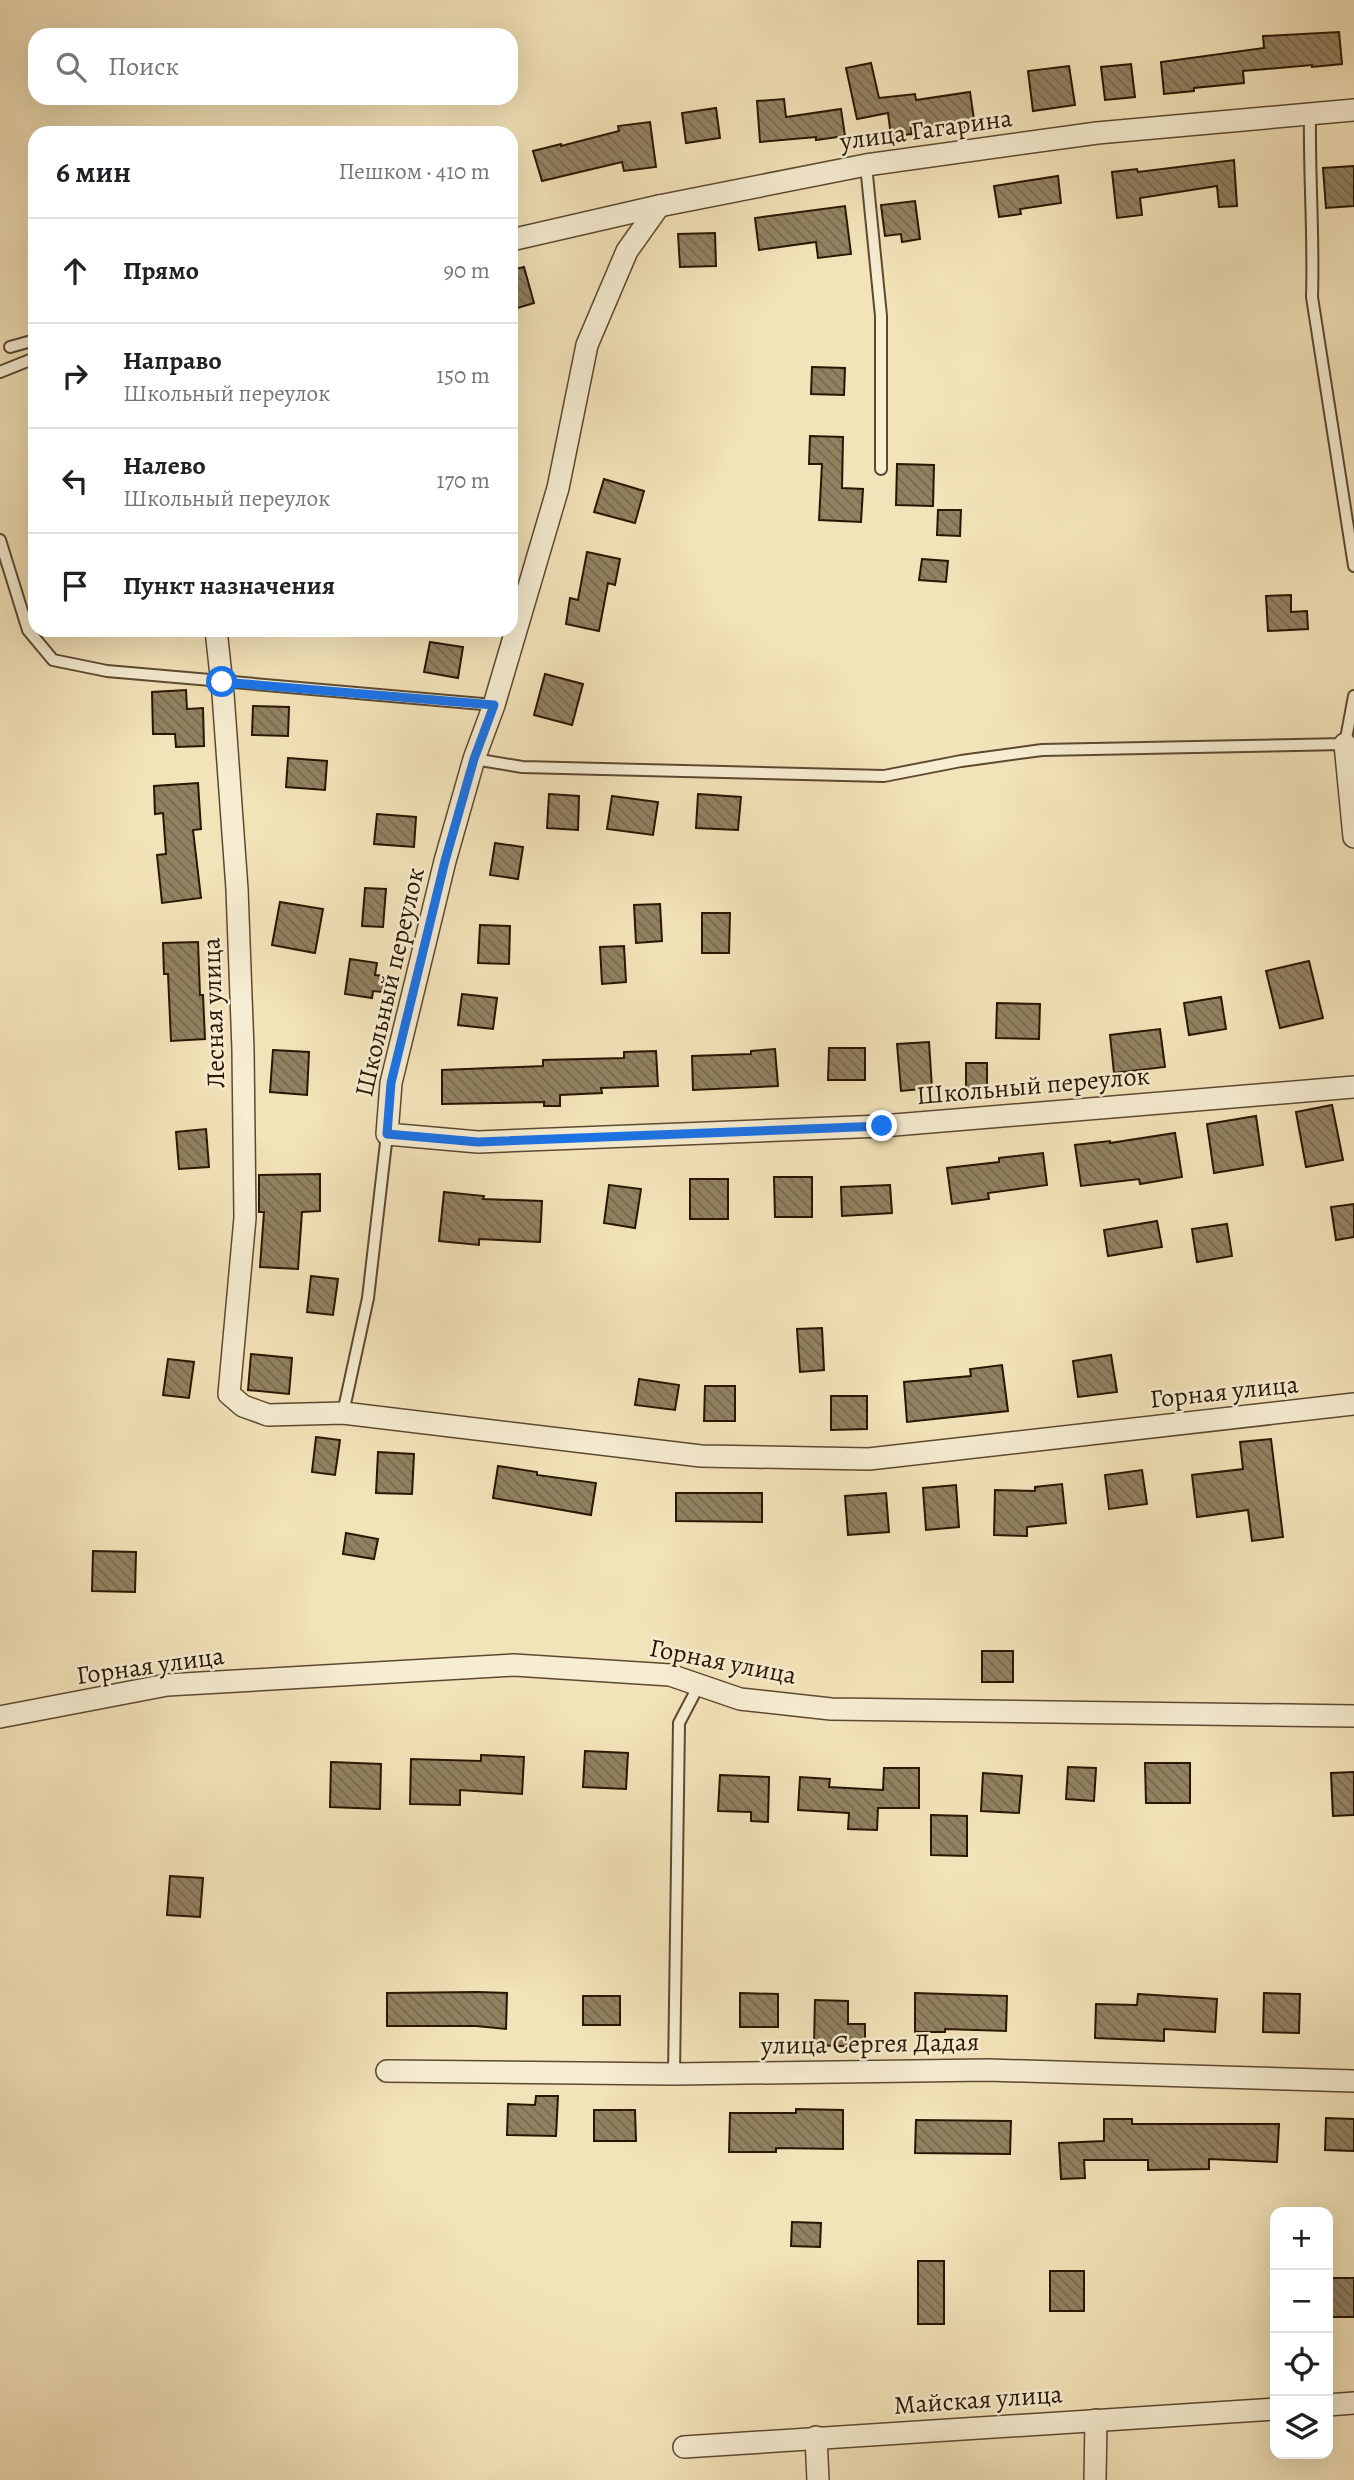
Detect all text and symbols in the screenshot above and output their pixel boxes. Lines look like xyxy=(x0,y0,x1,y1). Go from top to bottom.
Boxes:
search box xyxy=(28,28,518,105)
icon: search xyxy=(52,48,90,86)
text: Поиск xyxy=(108,49,179,84)
street label: улица Гагарина xyxy=(837,100,1014,159)
text: 6 мин xyxy=(56,152,131,192)
text: Пешком · 410 m xyxy=(338,156,490,187)
icon: ahead xyxy=(56,252,94,290)
text: Прямо xyxy=(123,253,199,288)
text: 90 m xyxy=(444,255,490,286)
text: Направо xyxy=(123,343,222,378)
icon: right xyxy=(56,357,94,395)
text: 150 m xyxy=(436,360,490,391)
text: Школьный переулок xyxy=(123,378,330,409)
text: Налево xyxy=(123,448,206,483)
icon: left xyxy=(56,462,94,500)
text: 170 m xyxy=(437,465,490,496)
text: Школьный переулок xyxy=(123,483,330,514)
icon: arrive xyxy=(56,567,94,605)
text: Пункт назначения xyxy=(123,568,335,603)
route start xyxy=(206,666,237,697)
street label: Школьный переулок xyxy=(346,864,433,1100)
street label: Лесная улица xyxy=(193,937,234,1089)
street label: Школьный переулок xyxy=(915,1058,1151,1113)
route end xyxy=(866,1110,897,1141)
street label: Горная улица xyxy=(1148,1366,1300,1417)
street label: Горная улица xyxy=(646,1630,799,1693)
street label: Горная улица xyxy=(74,1638,226,1693)
street label: улица Сергея Дадая xyxy=(759,2024,980,2063)
map controls xyxy=(1270,2207,1333,2459)
button: + xyxy=(1270,2207,1333,2270)
button: − xyxy=(1270,2270,1333,2333)
button: locate xyxy=(1270,2333,1333,2396)
street label: Майская улица xyxy=(892,2376,1064,2423)
button: layers xyxy=(1270,2396,1333,2459)

